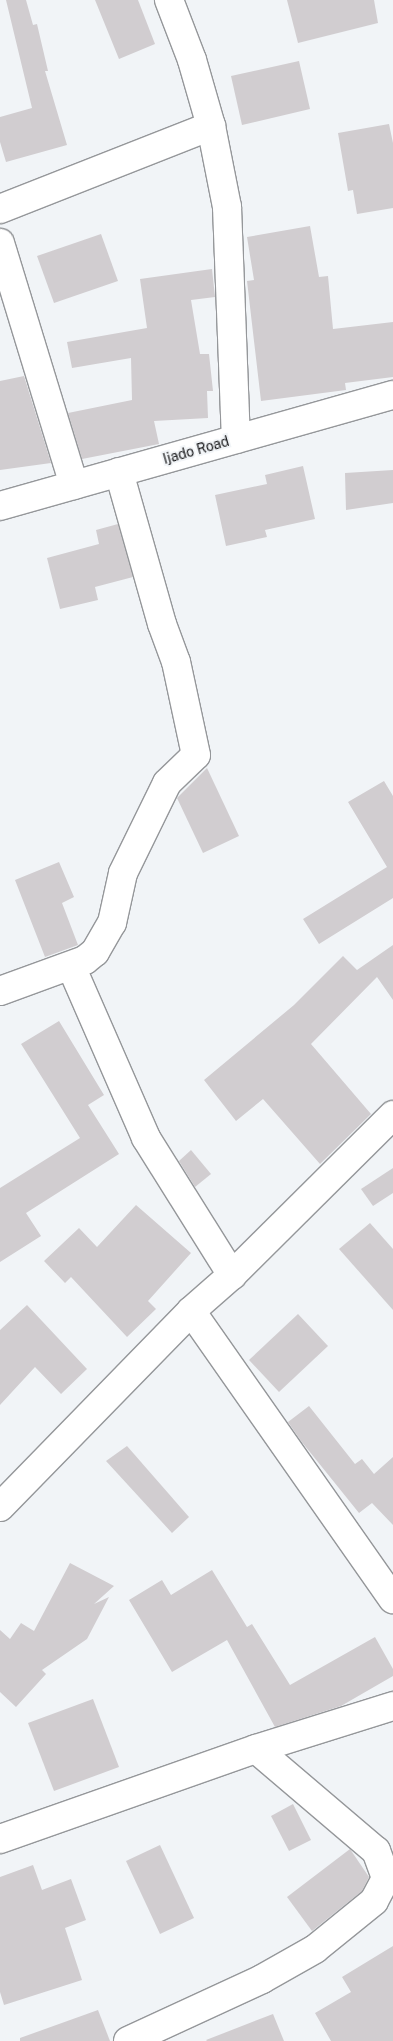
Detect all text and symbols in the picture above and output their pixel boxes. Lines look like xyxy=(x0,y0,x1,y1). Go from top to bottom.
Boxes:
street label: Ijado Road xyxy=(161,433,231,467)

